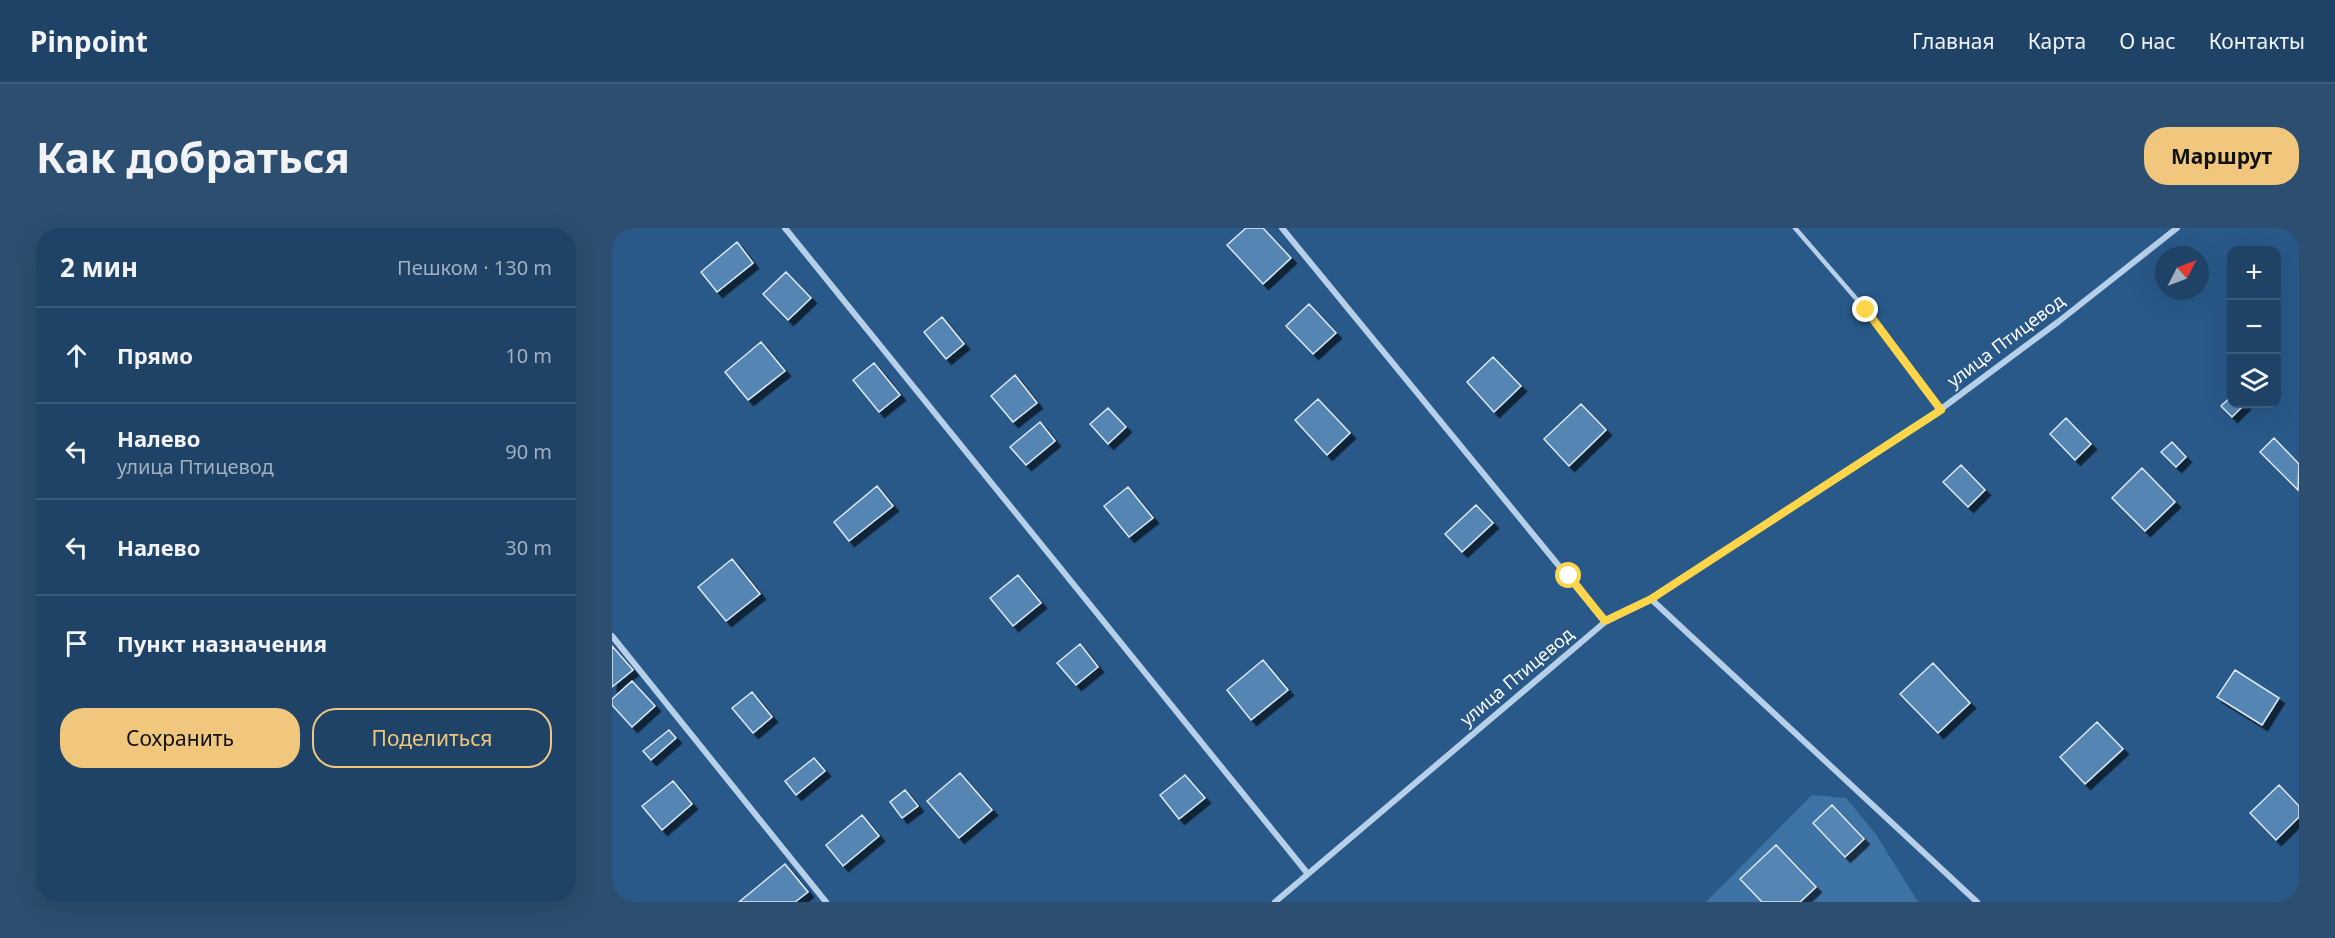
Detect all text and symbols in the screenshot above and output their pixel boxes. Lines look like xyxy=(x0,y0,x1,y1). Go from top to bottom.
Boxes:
text: Pinpoint xyxy=(30,22,148,60)
text: Главная xyxy=(1912,27,1995,55)
text: Карта xyxy=(2028,27,2086,55)
text: О нас xyxy=(2119,27,2176,55)
text: Контакты xyxy=(2209,27,2305,55)
button: Маршрут xyxy=(2144,127,2299,185)
text: Как добраться xyxy=(36,128,350,185)
north arrow xyxy=(2155,246,2209,300)
map controls xyxy=(2227,246,2281,408)
button: + xyxy=(2227,246,2281,300)
text: 2 мин xyxy=(60,249,138,285)
text: Пешком · 130 m xyxy=(397,254,552,281)
street label: улица Птицевод xyxy=(1942,288,2069,392)
route end xyxy=(1852,296,1878,322)
button: − xyxy=(2227,300,2281,354)
icon: ahead xyxy=(60,339,93,372)
text: Прямо xyxy=(117,340,193,370)
text: 10 m xyxy=(505,342,552,369)
button: layers xyxy=(2227,354,2281,408)
text: Налево xyxy=(117,423,200,453)
icon: left xyxy=(60,435,93,468)
text: 90 m xyxy=(505,438,552,465)
text: улица Птицевод xyxy=(117,453,274,480)
icon: left xyxy=(60,531,93,564)
text: Налево xyxy=(117,532,200,562)
text: 30 m xyxy=(505,534,552,561)
route start xyxy=(1555,562,1581,588)
street label: улица Птицевод xyxy=(1455,622,1578,731)
icon: arrive xyxy=(60,627,93,660)
text: Пункт назначения xyxy=(117,628,327,658)
button: Сохранить xyxy=(60,708,300,768)
button: Поделиться xyxy=(312,708,552,768)

